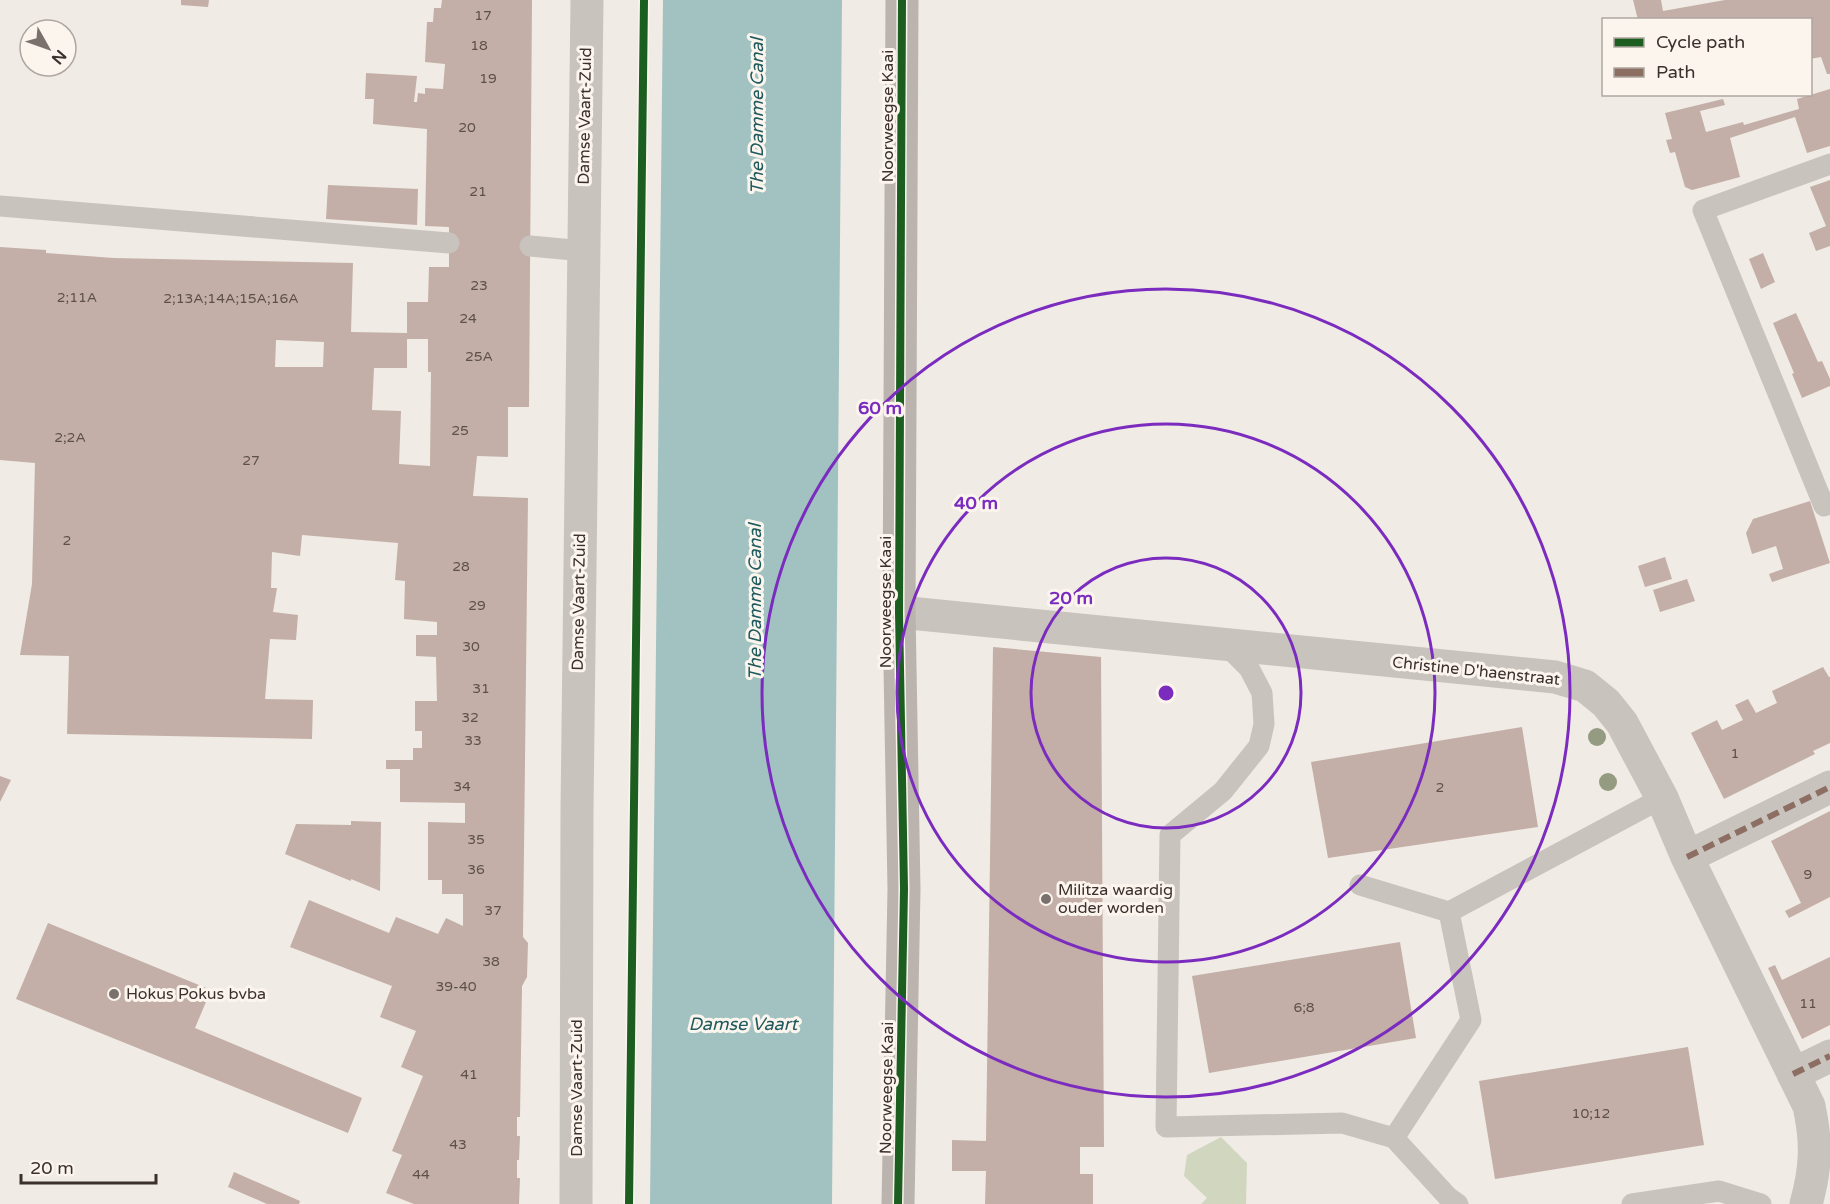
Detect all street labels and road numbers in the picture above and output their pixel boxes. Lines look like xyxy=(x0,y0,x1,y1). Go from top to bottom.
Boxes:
street label: Damse Vaart-Zuid xyxy=(574,47,596,185)
street label: Noorweegse Kaai xyxy=(878,50,898,182)
street label: Damse Vaart-Zuid xyxy=(568,533,590,671)
street label: Noorweegse Kaai xyxy=(876,536,896,668)
street label: Christine D'haenstraat xyxy=(1391,652,1561,690)
street label: Damse Vaart-Zuid xyxy=(567,1019,587,1157)
street label: Noorweegse Kaai xyxy=(876,1022,898,1154)

